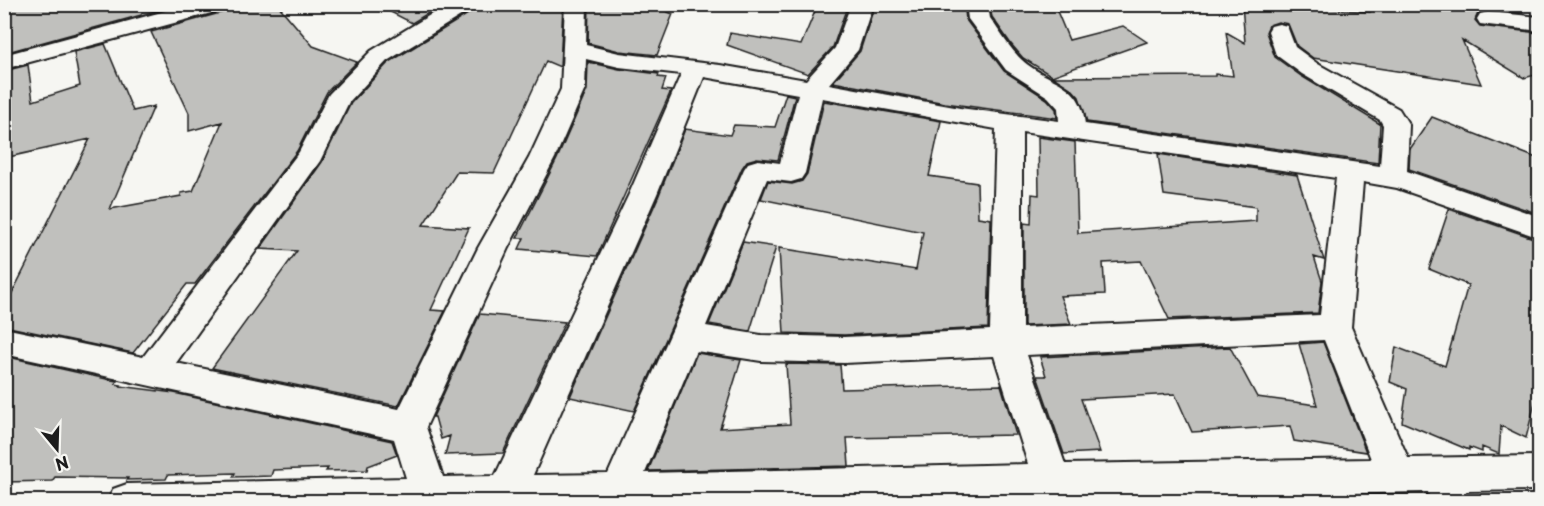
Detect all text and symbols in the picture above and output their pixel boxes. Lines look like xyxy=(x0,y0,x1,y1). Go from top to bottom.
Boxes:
north arrow xyxy=(27,419,87,479)
text: N xyxy=(52,451,72,478)

